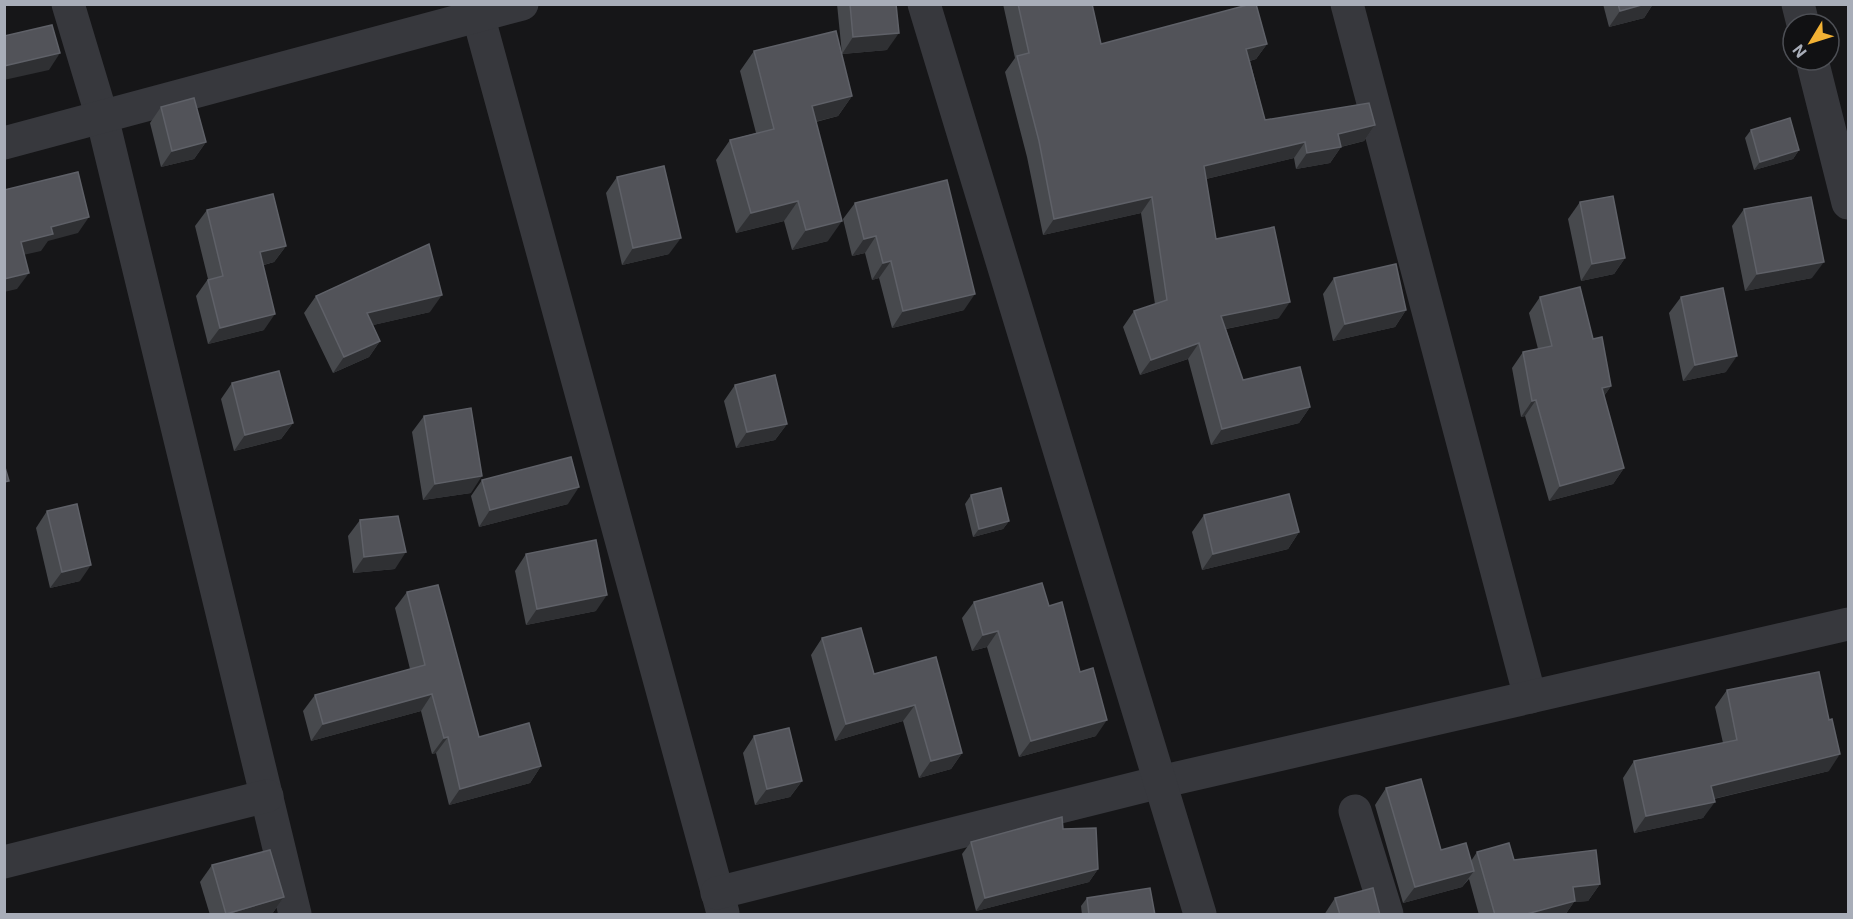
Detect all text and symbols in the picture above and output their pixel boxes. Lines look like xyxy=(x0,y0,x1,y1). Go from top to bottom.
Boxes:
north arrow xyxy=(1781,12,1841,72)
text: N xyxy=(1789,41,1811,61)

